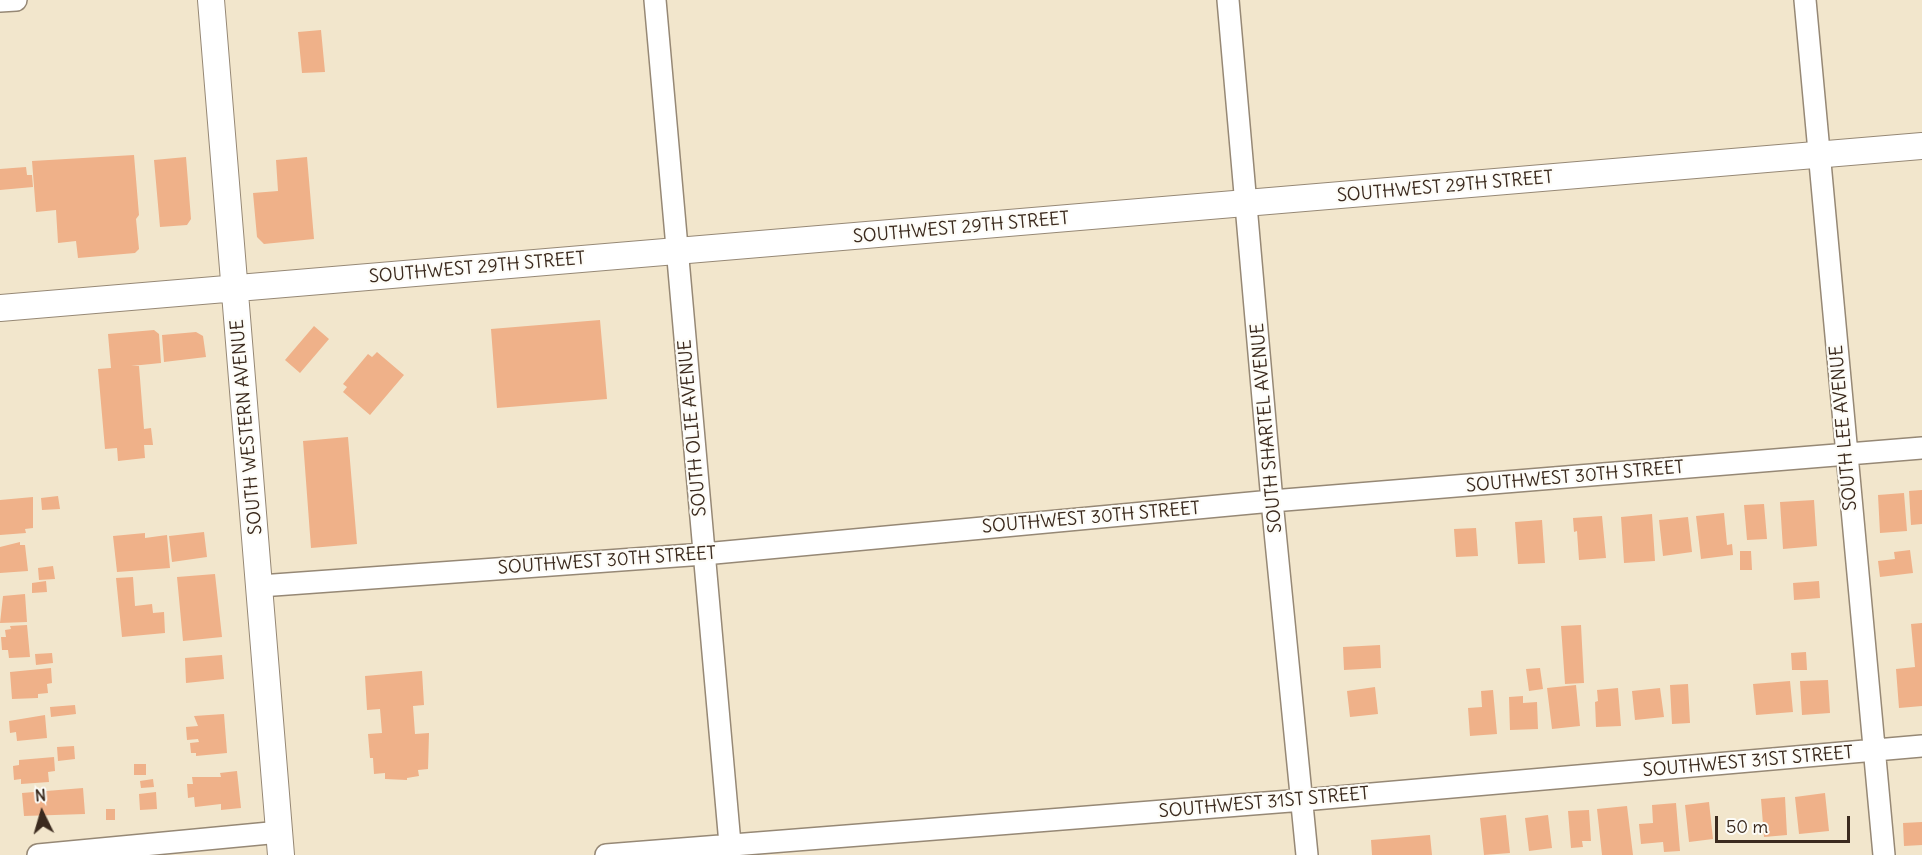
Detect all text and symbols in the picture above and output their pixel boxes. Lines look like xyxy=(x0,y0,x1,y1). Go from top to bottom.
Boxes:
street label: SOUTHWEST 29TH STREET xyxy=(1336,167,1554,207)
street label: SOUTHWEST 29TH STREET xyxy=(852,208,1070,248)
street label: SOUTHWEST 29TH STREET xyxy=(368,248,586,288)
street label: SOUTH WESTERN AVENUE xyxy=(227,318,267,536)
street label: SOUTH SHARTEL AVENUE xyxy=(1247,322,1287,534)
street label: SOUTH OLIE AVENUE xyxy=(675,339,711,517)
street label: SOUTH LEE AVENUE xyxy=(1826,344,1862,512)
street label: SOUTHWEST 30TH STREET xyxy=(1465,457,1685,497)
street label: SOUTHWEST 30TH STREET xyxy=(981,498,1201,538)
street label: SOUTHWEST 30TH STREET xyxy=(497,543,717,579)
street label: SOUTHWEST 31ST STREET xyxy=(1642,742,1854,782)
north arrow xyxy=(12,783,72,843)
street label: SOUTHWEST 31ST STREET xyxy=(1158,783,1370,823)
text: N xyxy=(34,785,47,806)
scale bar xyxy=(1718,804,1853,842)
text: 50 m xyxy=(1726,815,1768,838)

